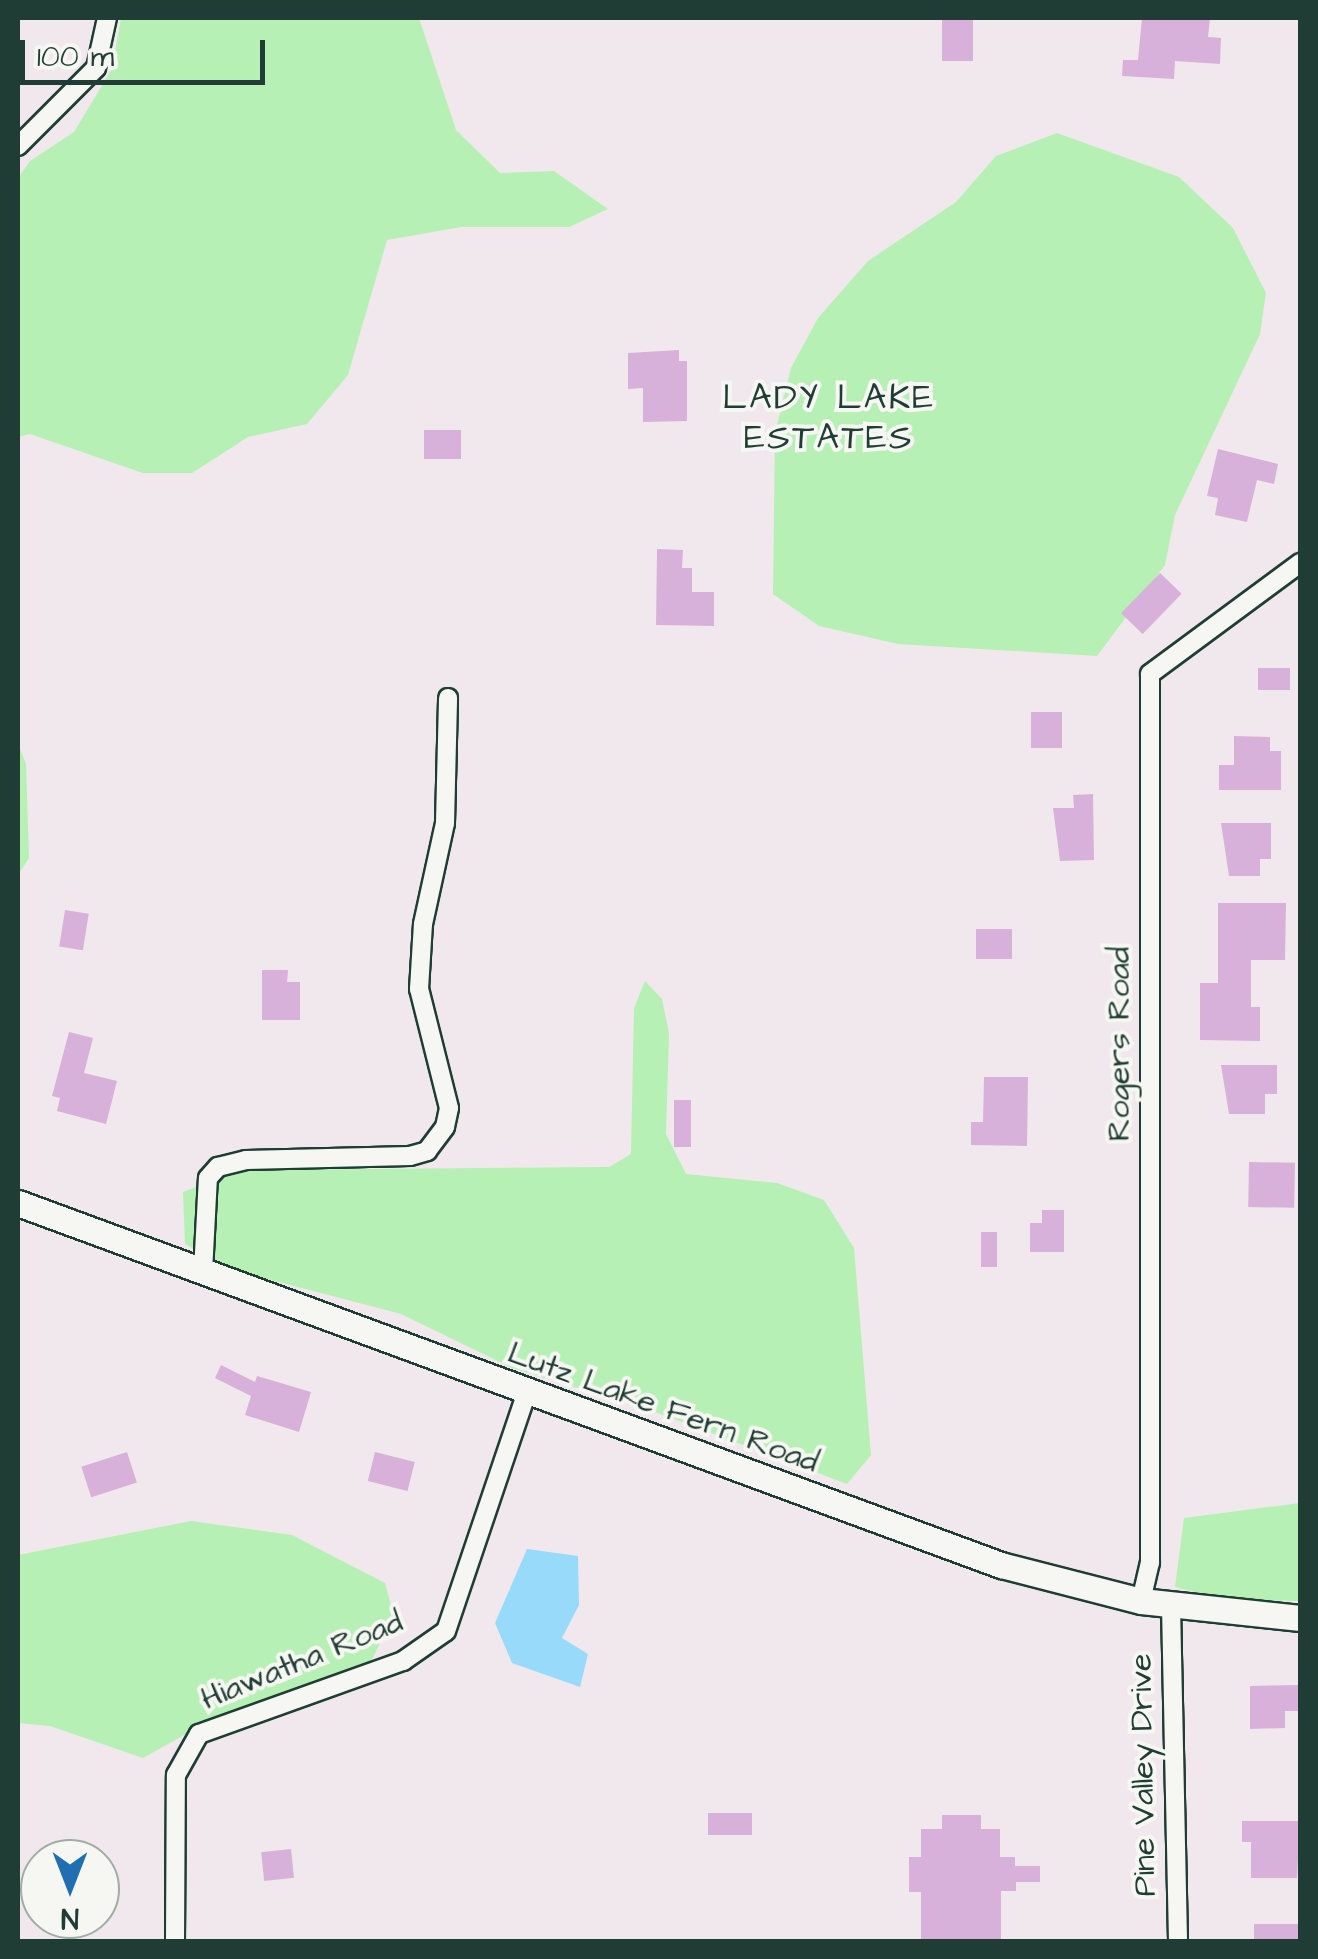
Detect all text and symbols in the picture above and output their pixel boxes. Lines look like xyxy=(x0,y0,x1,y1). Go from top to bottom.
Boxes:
scale bar xyxy=(25,20,270,82)
text: 100 m xyxy=(37,36,114,78)
district label: LADY LAKE ESTATES xyxy=(722,377,936,459)
street label: Rogers Road xyxy=(1101,947,1139,1141)
street label: Lutz Lake Fern Road xyxy=(502,1334,824,1482)
street label: Hiawatha Road xyxy=(196,1603,408,1719)
street label: Pine Valley Drive xyxy=(1123,1653,1165,1897)
north arrow xyxy=(20,1839,120,1939)
text: N xyxy=(61,1898,79,1937)

